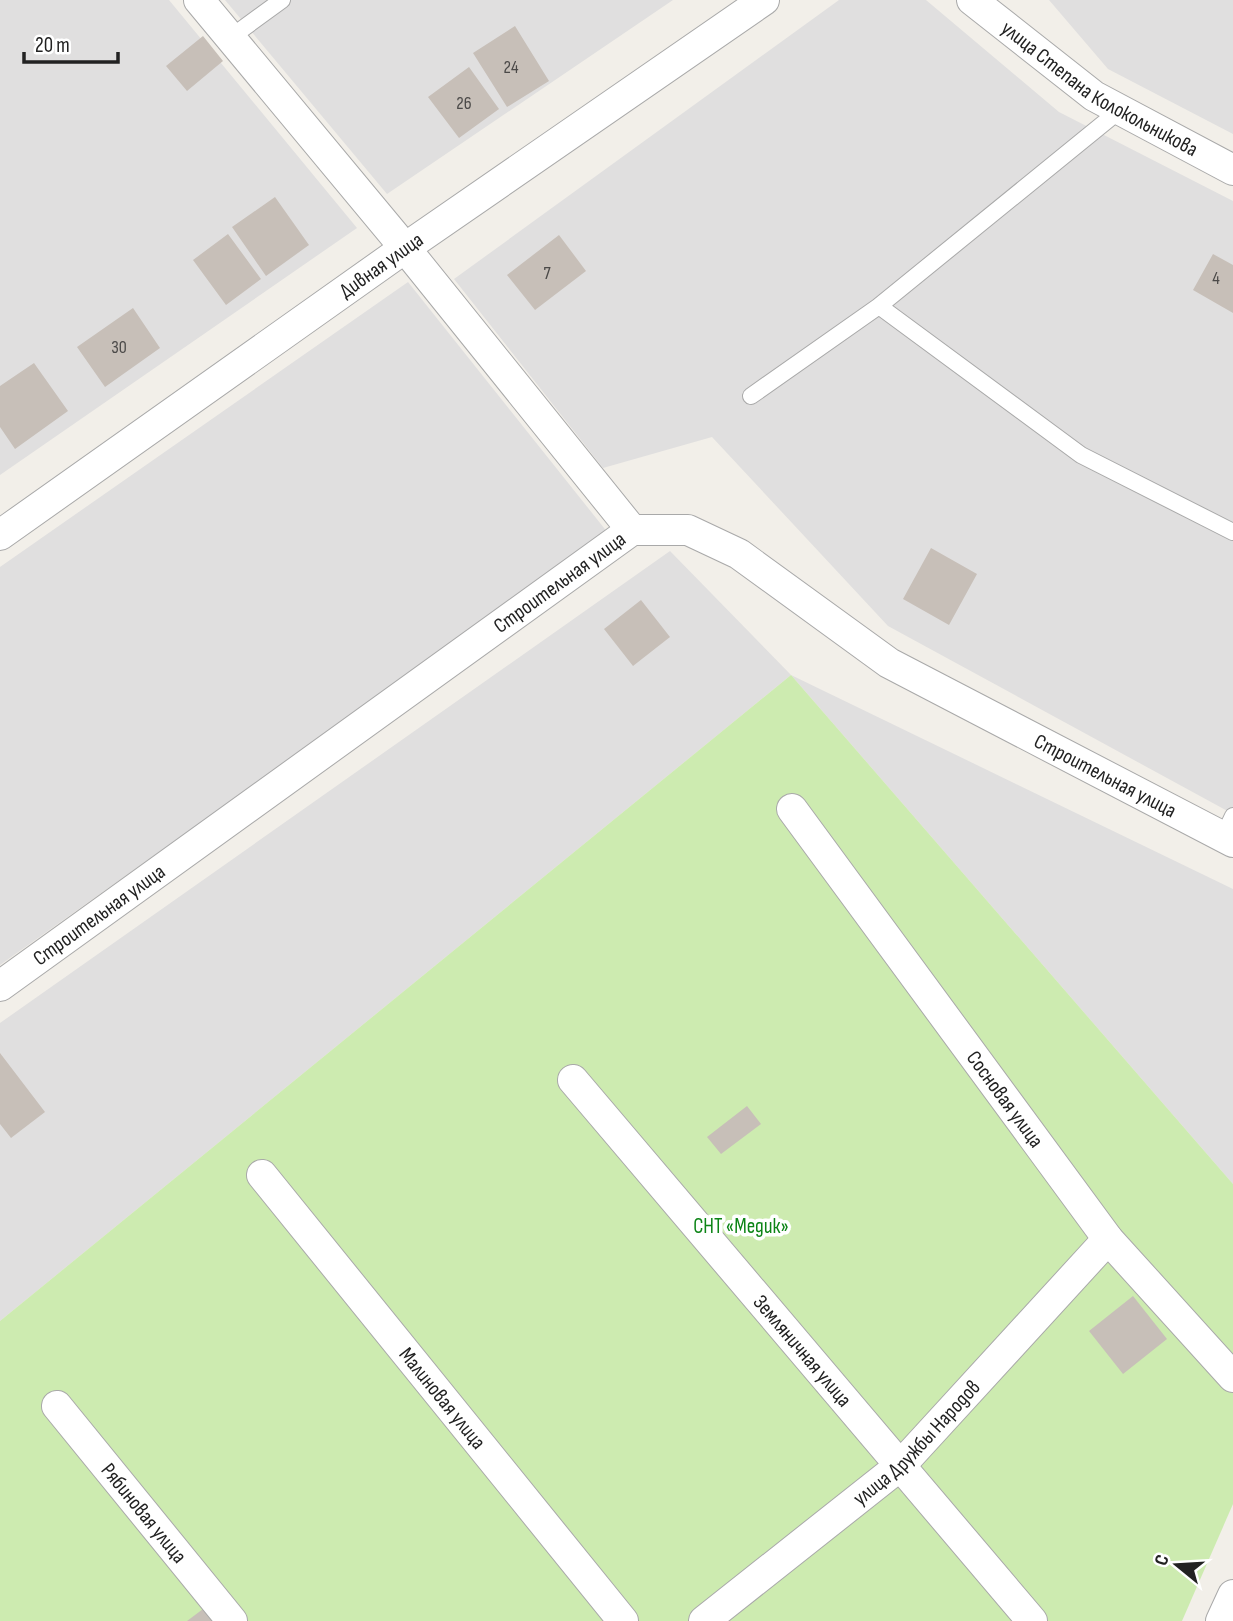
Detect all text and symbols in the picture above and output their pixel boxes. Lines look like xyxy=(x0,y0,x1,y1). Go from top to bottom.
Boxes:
street label: улица Степана Колокольникова xyxy=(996,15,1202,162)
scale bar xyxy=(24,21,119,65)
text: 20 m xyxy=(35,33,70,58)
house number: 24 xyxy=(504,57,519,78)
house number: 26 xyxy=(456,93,472,114)
street label: Дивная улица xyxy=(334,227,428,303)
house number: 7 xyxy=(543,263,551,284)
house number: 4 xyxy=(1212,268,1220,289)
house number: 30 xyxy=(111,337,127,358)
street label: Строительная улица xyxy=(489,526,630,638)
street label: Строительная улица xyxy=(1030,728,1181,823)
street label: Строительная улица xyxy=(28,859,170,971)
street label: Сосновая улица xyxy=(961,1046,1049,1152)
park label: СНТ «Медик» xyxy=(693,1214,789,1239)
street label: Земляничная улица xyxy=(748,1290,857,1412)
street label: Малиновая улица xyxy=(394,1342,491,1454)
street label: улица Дружбы Народов xyxy=(848,1375,985,1511)
street label: Рябиновая улица xyxy=(96,1458,192,1568)
north arrow xyxy=(1142,1530,1212,1600)
text: С xyxy=(1150,1552,1175,1568)

